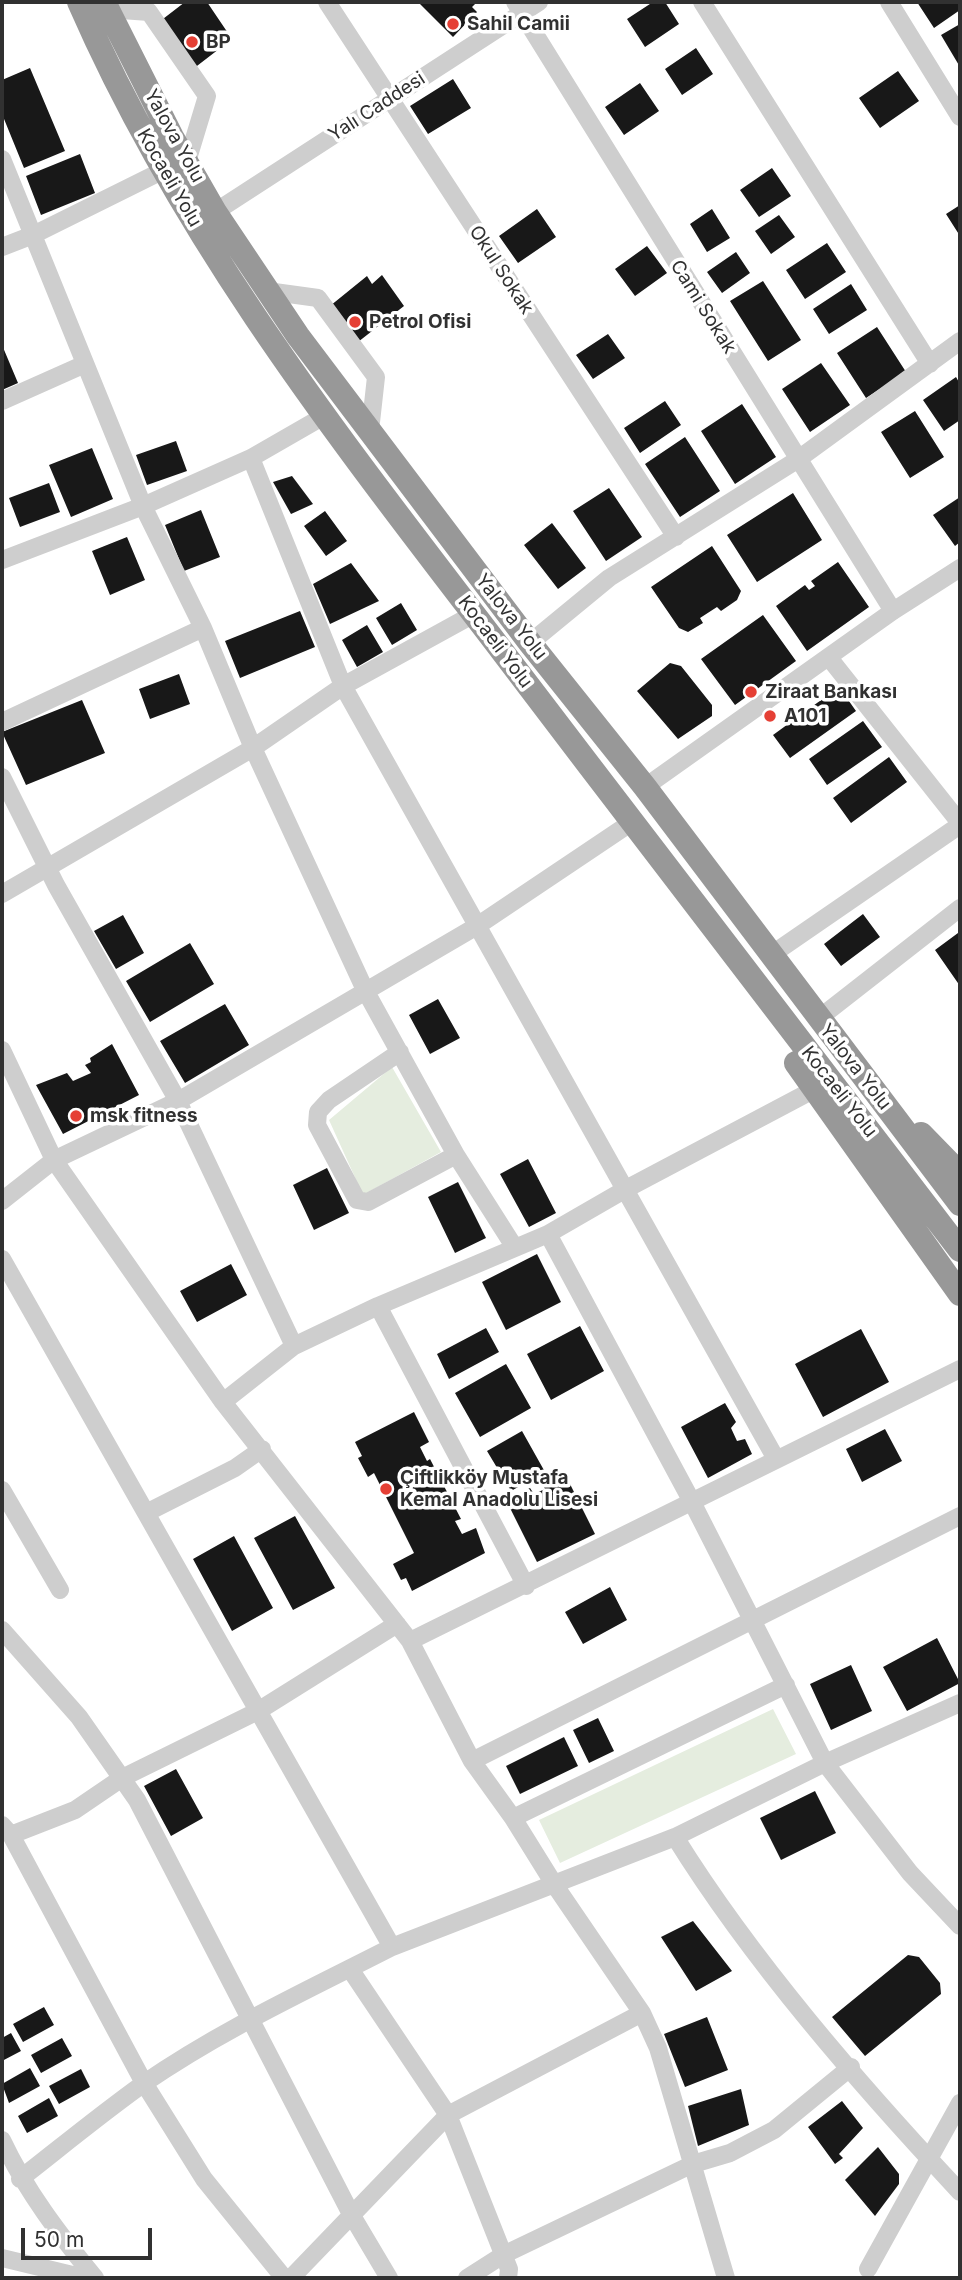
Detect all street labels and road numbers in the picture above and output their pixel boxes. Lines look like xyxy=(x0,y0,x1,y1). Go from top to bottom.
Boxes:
street label: Yalı Caddesi xyxy=(325,67,429,147)
street label: Yalova Yolu xyxy=(139,85,209,187)
street label: Kocaeli̇ Yolu xyxy=(132,125,206,231)
street label: Okul Sokak xyxy=(464,221,538,319)
street label: Cami Sokak xyxy=(665,256,741,358)
street label: Yalova Yolu xyxy=(470,569,552,665)
street label: Kocaeli̇ Yolu xyxy=(453,591,537,693)
street label: Yalova Yolu xyxy=(814,1019,896,1115)
street label: Kocaeli̇ Yolu xyxy=(796,1042,882,1142)

